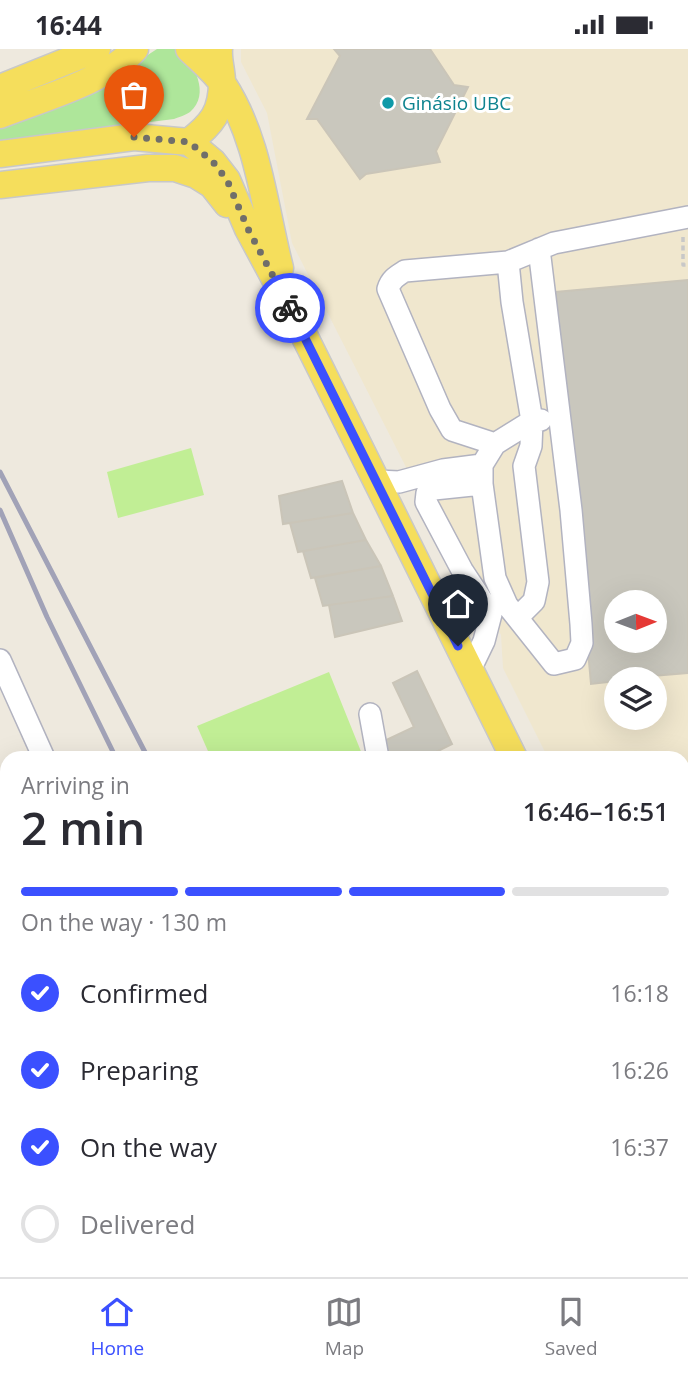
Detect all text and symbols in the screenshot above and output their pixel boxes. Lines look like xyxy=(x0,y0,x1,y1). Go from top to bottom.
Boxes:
text: 16:44 xyxy=(35,7,102,43)
pin xyxy=(104,65,164,137)
icon: bag xyxy=(115,76,153,114)
place label: Ginásio UBC xyxy=(402,90,511,116)
marker: Ginásio UBC xyxy=(380,95,396,111)
courier xyxy=(255,273,325,343)
icon: bike xyxy=(271,289,309,327)
pin xyxy=(428,574,488,646)
icon: home xyxy=(439,585,477,623)
north arrow xyxy=(604,590,667,653)
map controls xyxy=(604,590,667,730)
button: layers xyxy=(604,667,667,730)
text: Arriving in xyxy=(21,769,130,801)
text: 16:46–16:51 xyxy=(523,793,669,829)
text: 2 min xyxy=(21,796,145,858)
text: On the way · 130 m xyxy=(21,906,227,938)
icon: check xyxy=(21,974,59,1012)
text: Confirmed xyxy=(80,975,208,1011)
text: 16:18 xyxy=(610,977,669,1009)
icon: check xyxy=(21,1051,59,1089)
text: Preparing xyxy=(80,1052,198,1088)
text: 16:26 xyxy=(610,1054,669,1086)
icon: check xyxy=(21,1128,59,1166)
text: On the way xyxy=(80,1129,217,1165)
text: 16:37 xyxy=(610,1131,669,1163)
text: Delivered xyxy=(80,1206,195,1242)
tab: Home xyxy=(90,1293,144,1361)
tab: Map xyxy=(325,1293,364,1361)
tab: Saved xyxy=(545,1293,598,1361)

